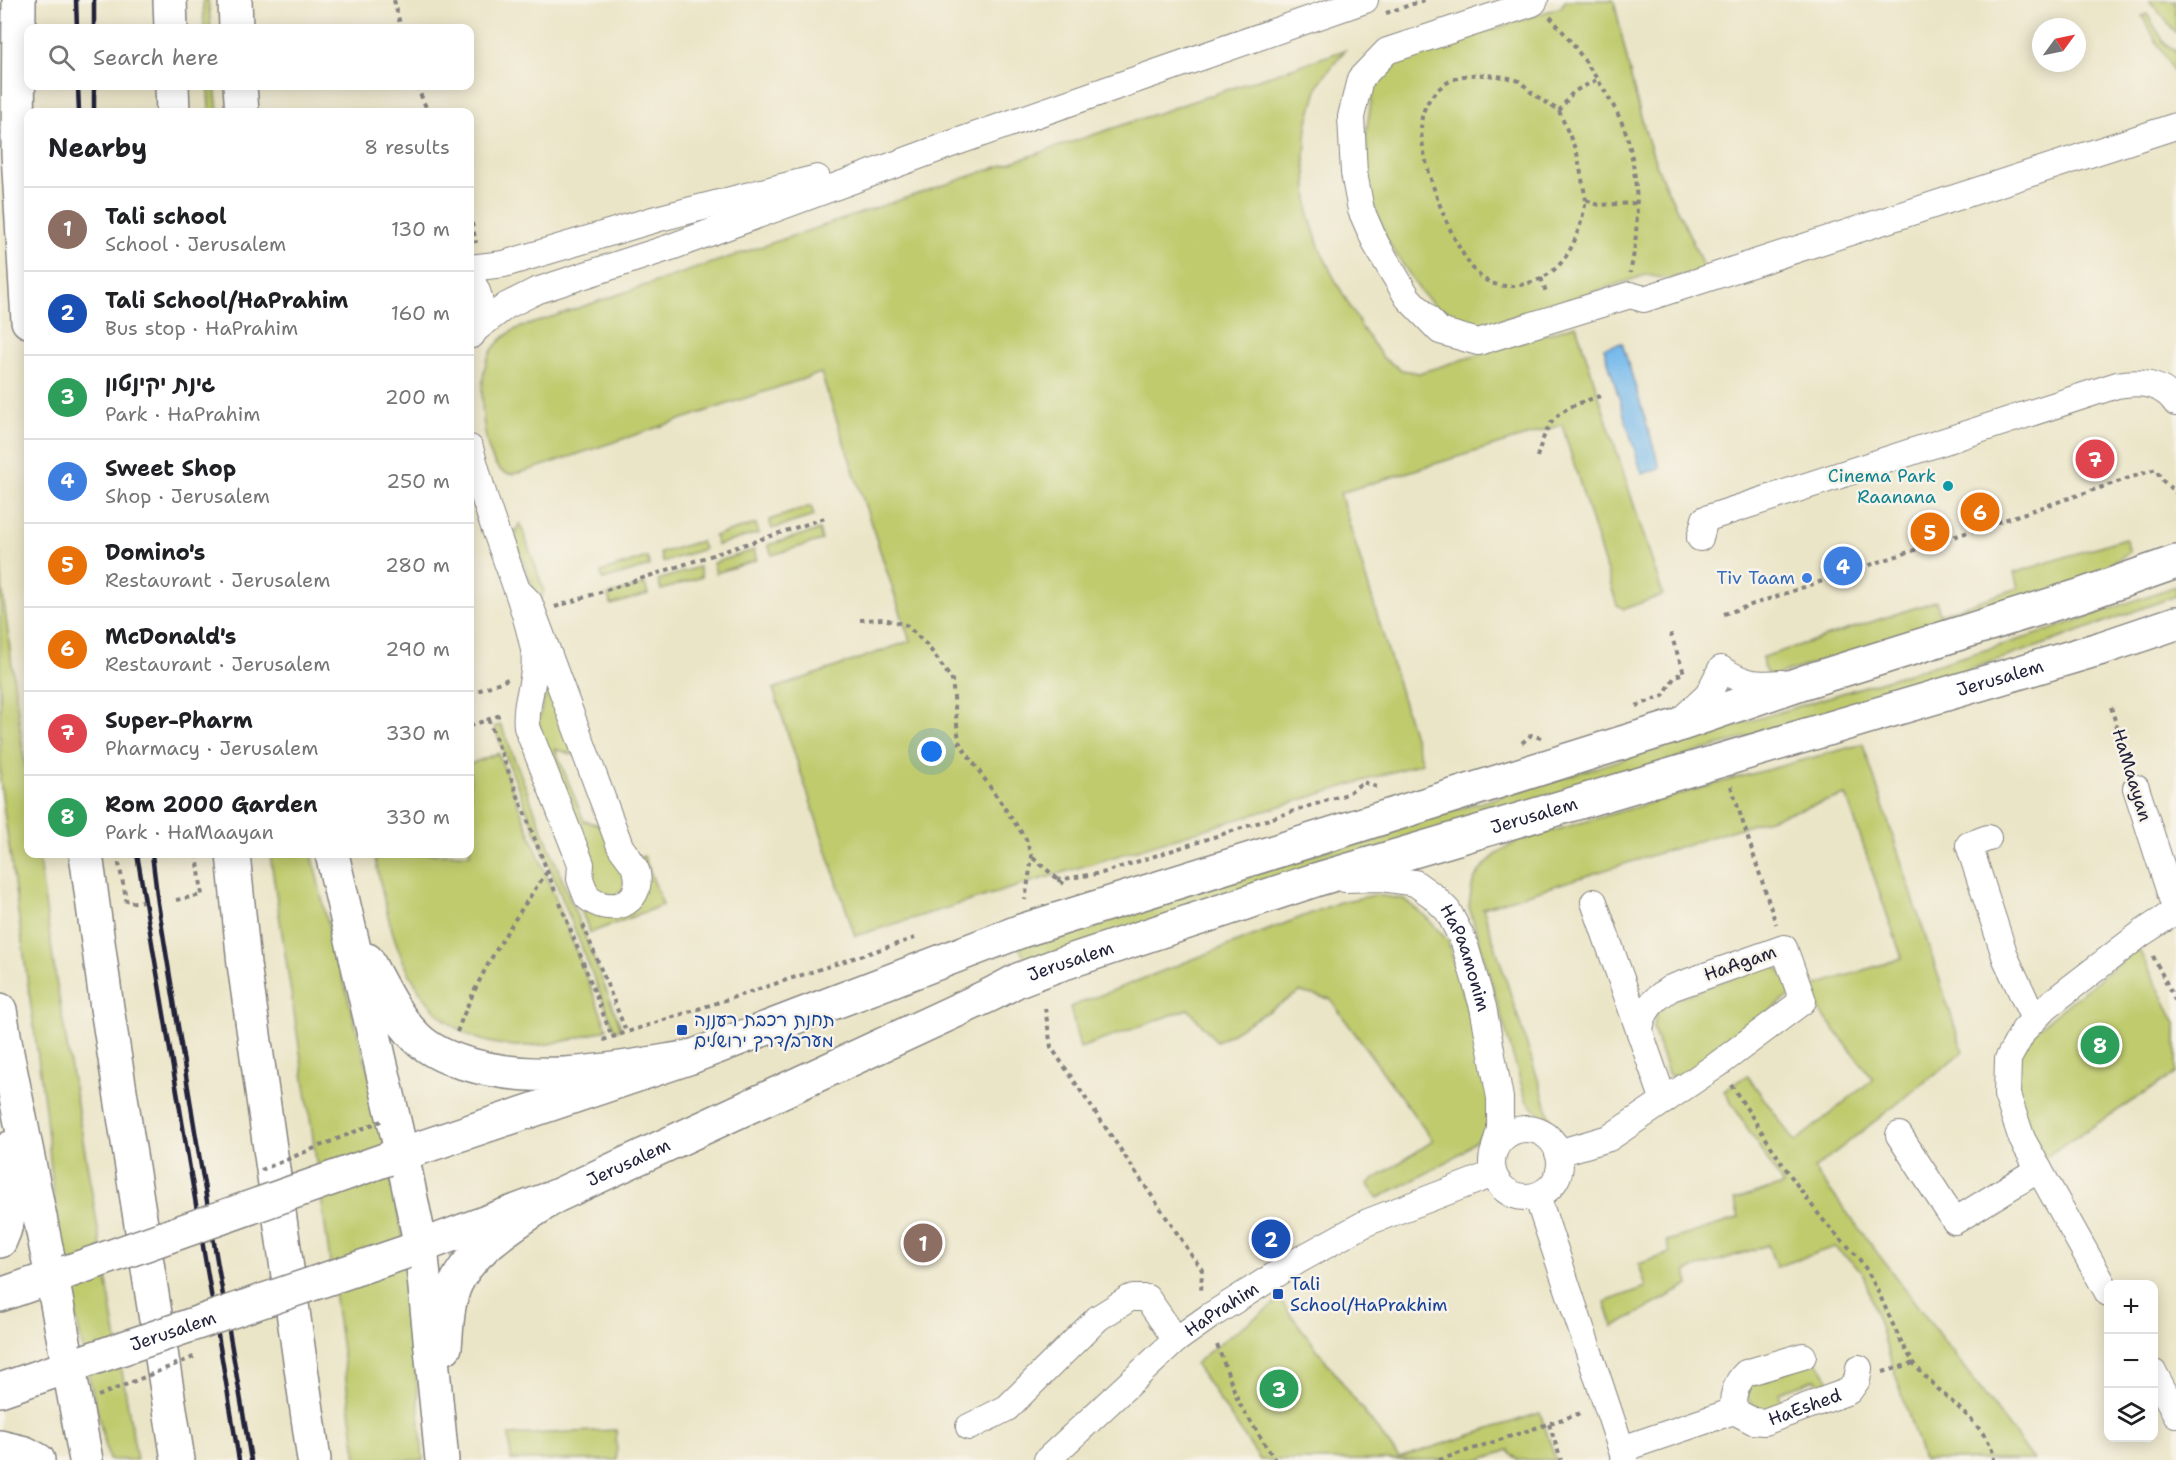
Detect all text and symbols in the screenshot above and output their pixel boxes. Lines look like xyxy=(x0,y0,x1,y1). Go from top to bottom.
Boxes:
north arrow xyxy=(2032,18,2086,72)
search box xyxy=(24,24,474,90)
icon: search xyxy=(45,41,78,74)
text: Search here xyxy=(93,43,219,72)
text: Nearby xyxy=(48,130,147,165)
text: 8 results xyxy=(364,134,450,160)
text: Tali school xyxy=(105,202,227,231)
text: 1 xyxy=(63,216,72,242)
text: 130 m xyxy=(391,216,450,242)
text: School · Jerusalem xyxy=(105,231,286,257)
text: Tali School/HaPrahim xyxy=(105,286,348,315)
text: 2 xyxy=(61,300,75,326)
text: 160 m xyxy=(391,300,450,326)
text: Bus stop · HaPrahim xyxy=(105,315,298,341)
text: גינת יקינטון xyxy=(105,369,215,398)
text: 3 xyxy=(61,384,75,410)
text: 200 m xyxy=(385,384,450,410)
text: Park · HaPrahim xyxy=(105,401,260,427)
pin: 7 xyxy=(2076,436,2114,482)
text: Sweet Shop xyxy=(105,454,236,483)
place label: Cinema Park Raanana xyxy=(1828,464,1936,509)
text: 4 xyxy=(61,468,75,494)
text: 250 m xyxy=(386,468,450,494)
marker: Cinema Park Raanana xyxy=(1941,479,1955,493)
text: Shop · Jerusalem xyxy=(105,483,270,509)
pin: 6 xyxy=(1960,490,2000,534)
pin: 5 xyxy=(1910,510,1950,554)
text: Domino's xyxy=(105,538,205,567)
pin: 4 xyxy=(1824,544,1862,588)
text: 5 xyxy=(61,552,74,578)
text: 280 m xyxy=(385,552,450,578)
place label: Tiv Taam xyxy=(1716,566,1795,590)
text: Restaurant · Jerusalem xyxy=(105,567,330,593)
marker: Tiv Taam xyxy=(1800,571,1814,585)
text: McDonald's xyxy=(105,622,236,651)
text: 6 xyxy=(61,636,75,662)
text: 290 m xyxy=(385,636,450,662)
text: Restaurant · Jerusalem xyxy=(105,651,330,677)
street label: Jerusalem xyxy=(1954,654,2046,702)
text: Super-Pharm xyxy=(105,706,253,735)
text: 7 xyxy=(61,720,75,746)
text: 330 m xyxy=(386,720,450,746)
street label: HaMaayan xyxy=(2107,726,2157,824)
text: Pharmacy · Jerusalem xyxy=(105,735,318,761)
your location xyxy=(917,737,946,766)
text: Rom 2000 Garden xyxy=(105,790,318,819)
street label: Jerusalem xyxy=(1488,791,1580,840)
text: 8 xyxy=(61,804,75,830)
text: 330 m xyxy=(386,804,450,830)
text: Park · HaMaayan xyxy=(105,819,274,845)
street label: HaPaamonim xyxy=(1434,900,1496,1014)
street label: Jerusalem xyxy=(1024,935,1117,987)
street label: HaAgam xyxy=(1701,939,1779,987)
place label: תחנת רכבת רעננה מערב/דרך ירושלים xyxy=(694,1008,835,1053)
pin: 8 xyxy=(2080,1022,2120,1068)
marker: תחנת רכבת רעננה מערב/דרך ירושלים xyxy=(675,1023,689,1037)
street label: Jerusalem xyxy=(583,1133,674,1192)
pin: 2 xyxy=(1252,1216,1290,1262)
pin: 1 xyxy=(904,1220,942,1266)
place label: Tali School/HaPrakhim xyxy=(1290,1272,1448,1317)
street label: HaPrahim xyxy=(1180,1276,1263,1342)
map controls xyxy=(2104,1280,2158,1442)
button: + xyxy=(2104,1280,2158,1334)
marker: Tali School/HaPrakhim xyxy=(1271,1287,1285,1301)
street label: Jerusalem xyxy=(127,1305,219,1357)
button: − xyxy=(2104,1334,2158,1388)
pin: 3 xyxy=(1260,1366,1298,1412)
street label: HaEshed xyxy=(1765,1383,1844,1431)
button: layers xyxy=(2104,1388,2158,1442)

